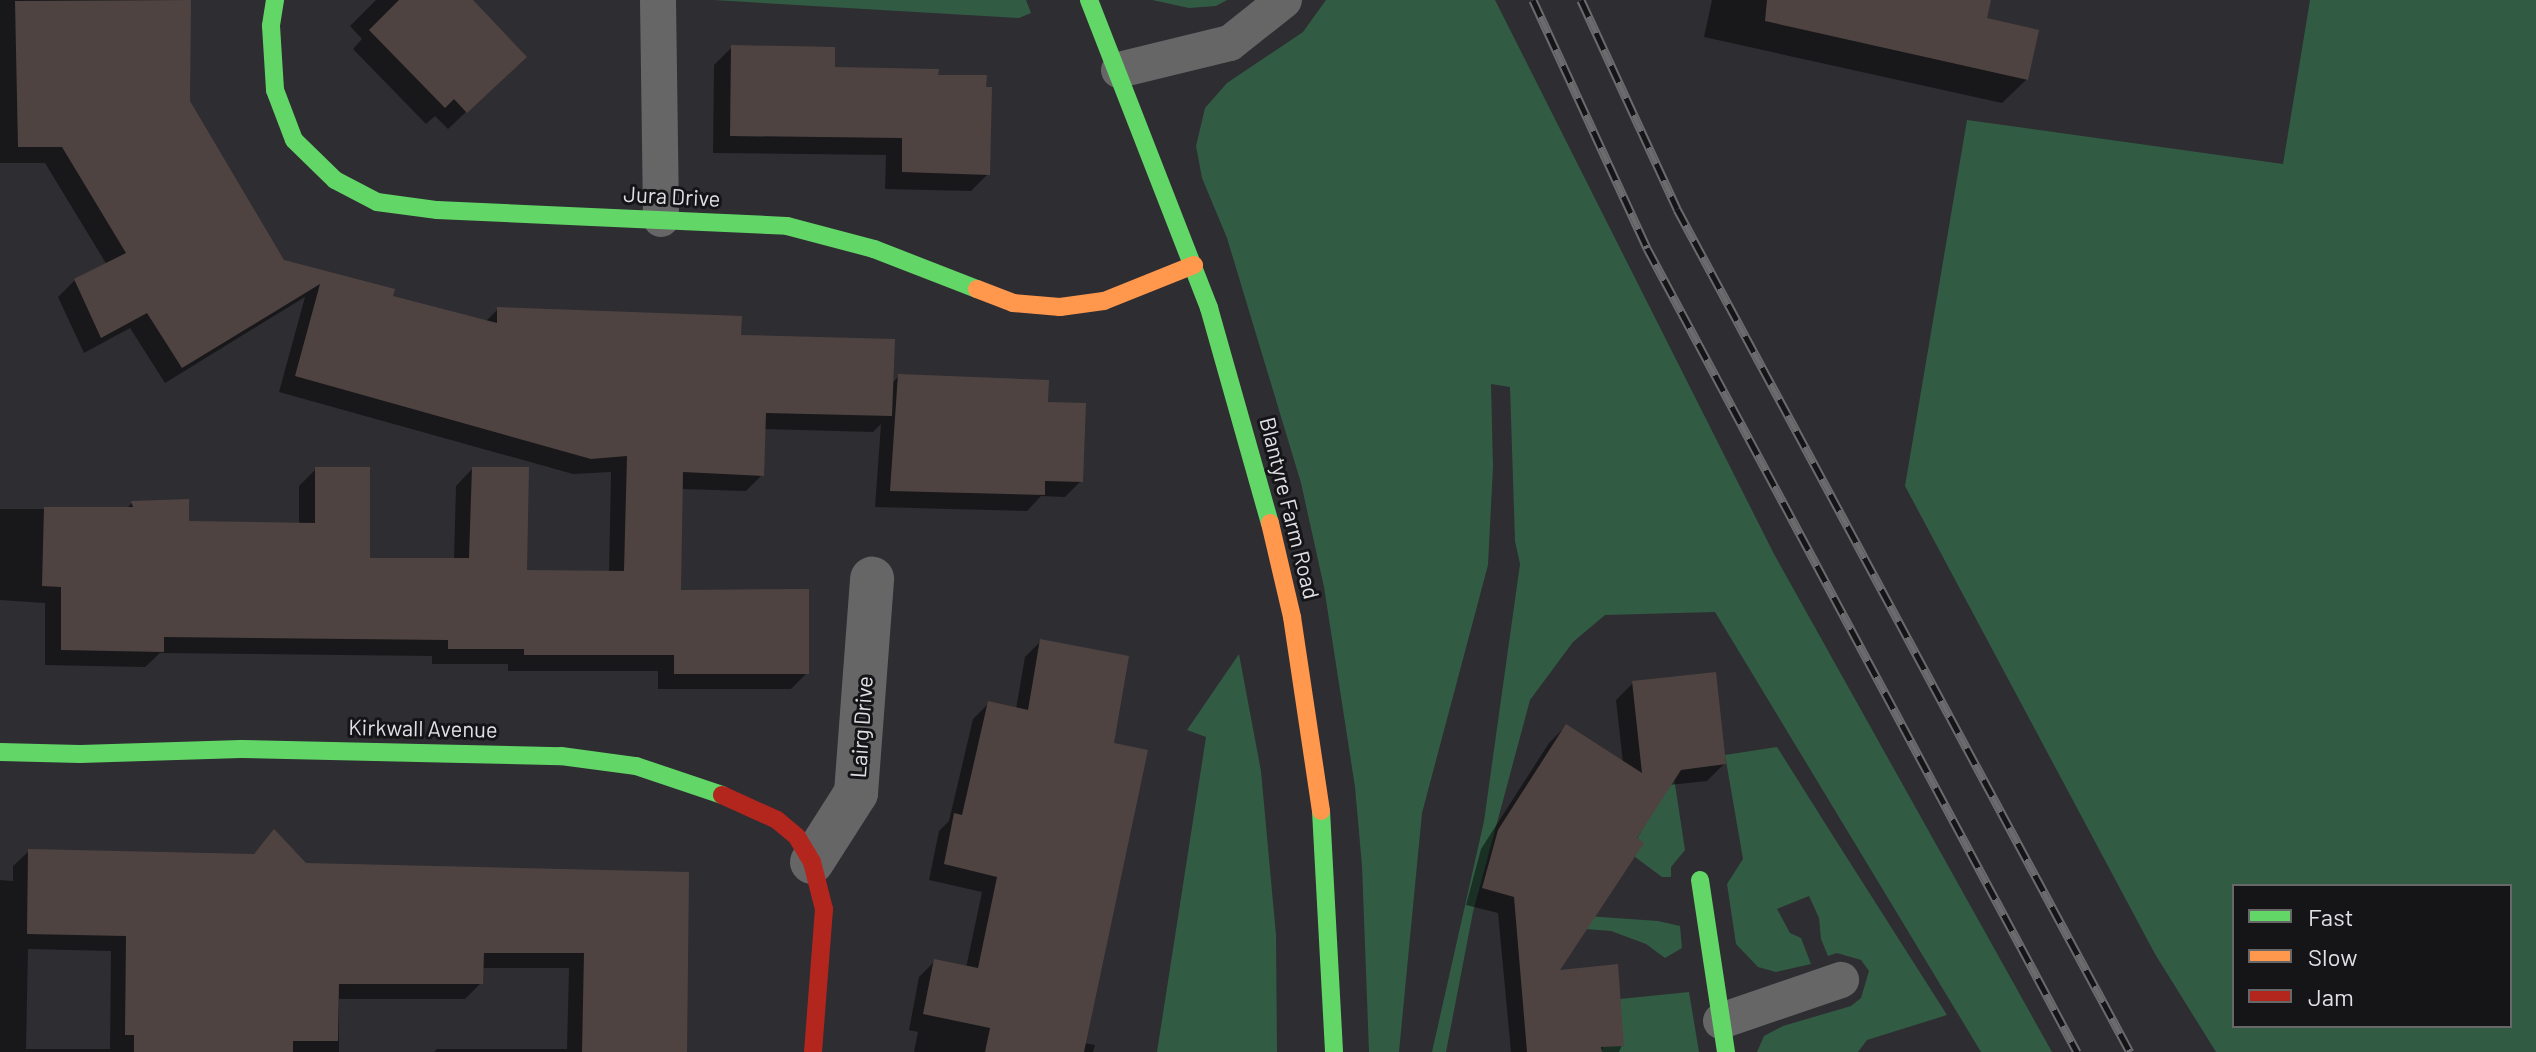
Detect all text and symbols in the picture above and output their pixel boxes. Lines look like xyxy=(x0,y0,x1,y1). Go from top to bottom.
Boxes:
street label: Jura Drive xyxy=(623,180,721,212)
street label: Blantyre Farm Road xyxy=(1255,414,1325,602)
street label: Lairg Drive xyxy=(844,675,878,779)
street label: Kirkwall Avenue xyxy=(348,713,498,743)
legend xyxy=(2232,884,2512,1028)
text: Fast xyxy=(2308,902,2353,931)
text: Slow xyxy=(2308,942,2357,971)
text: Jam xyxy=(2308,982,2354,1011)

